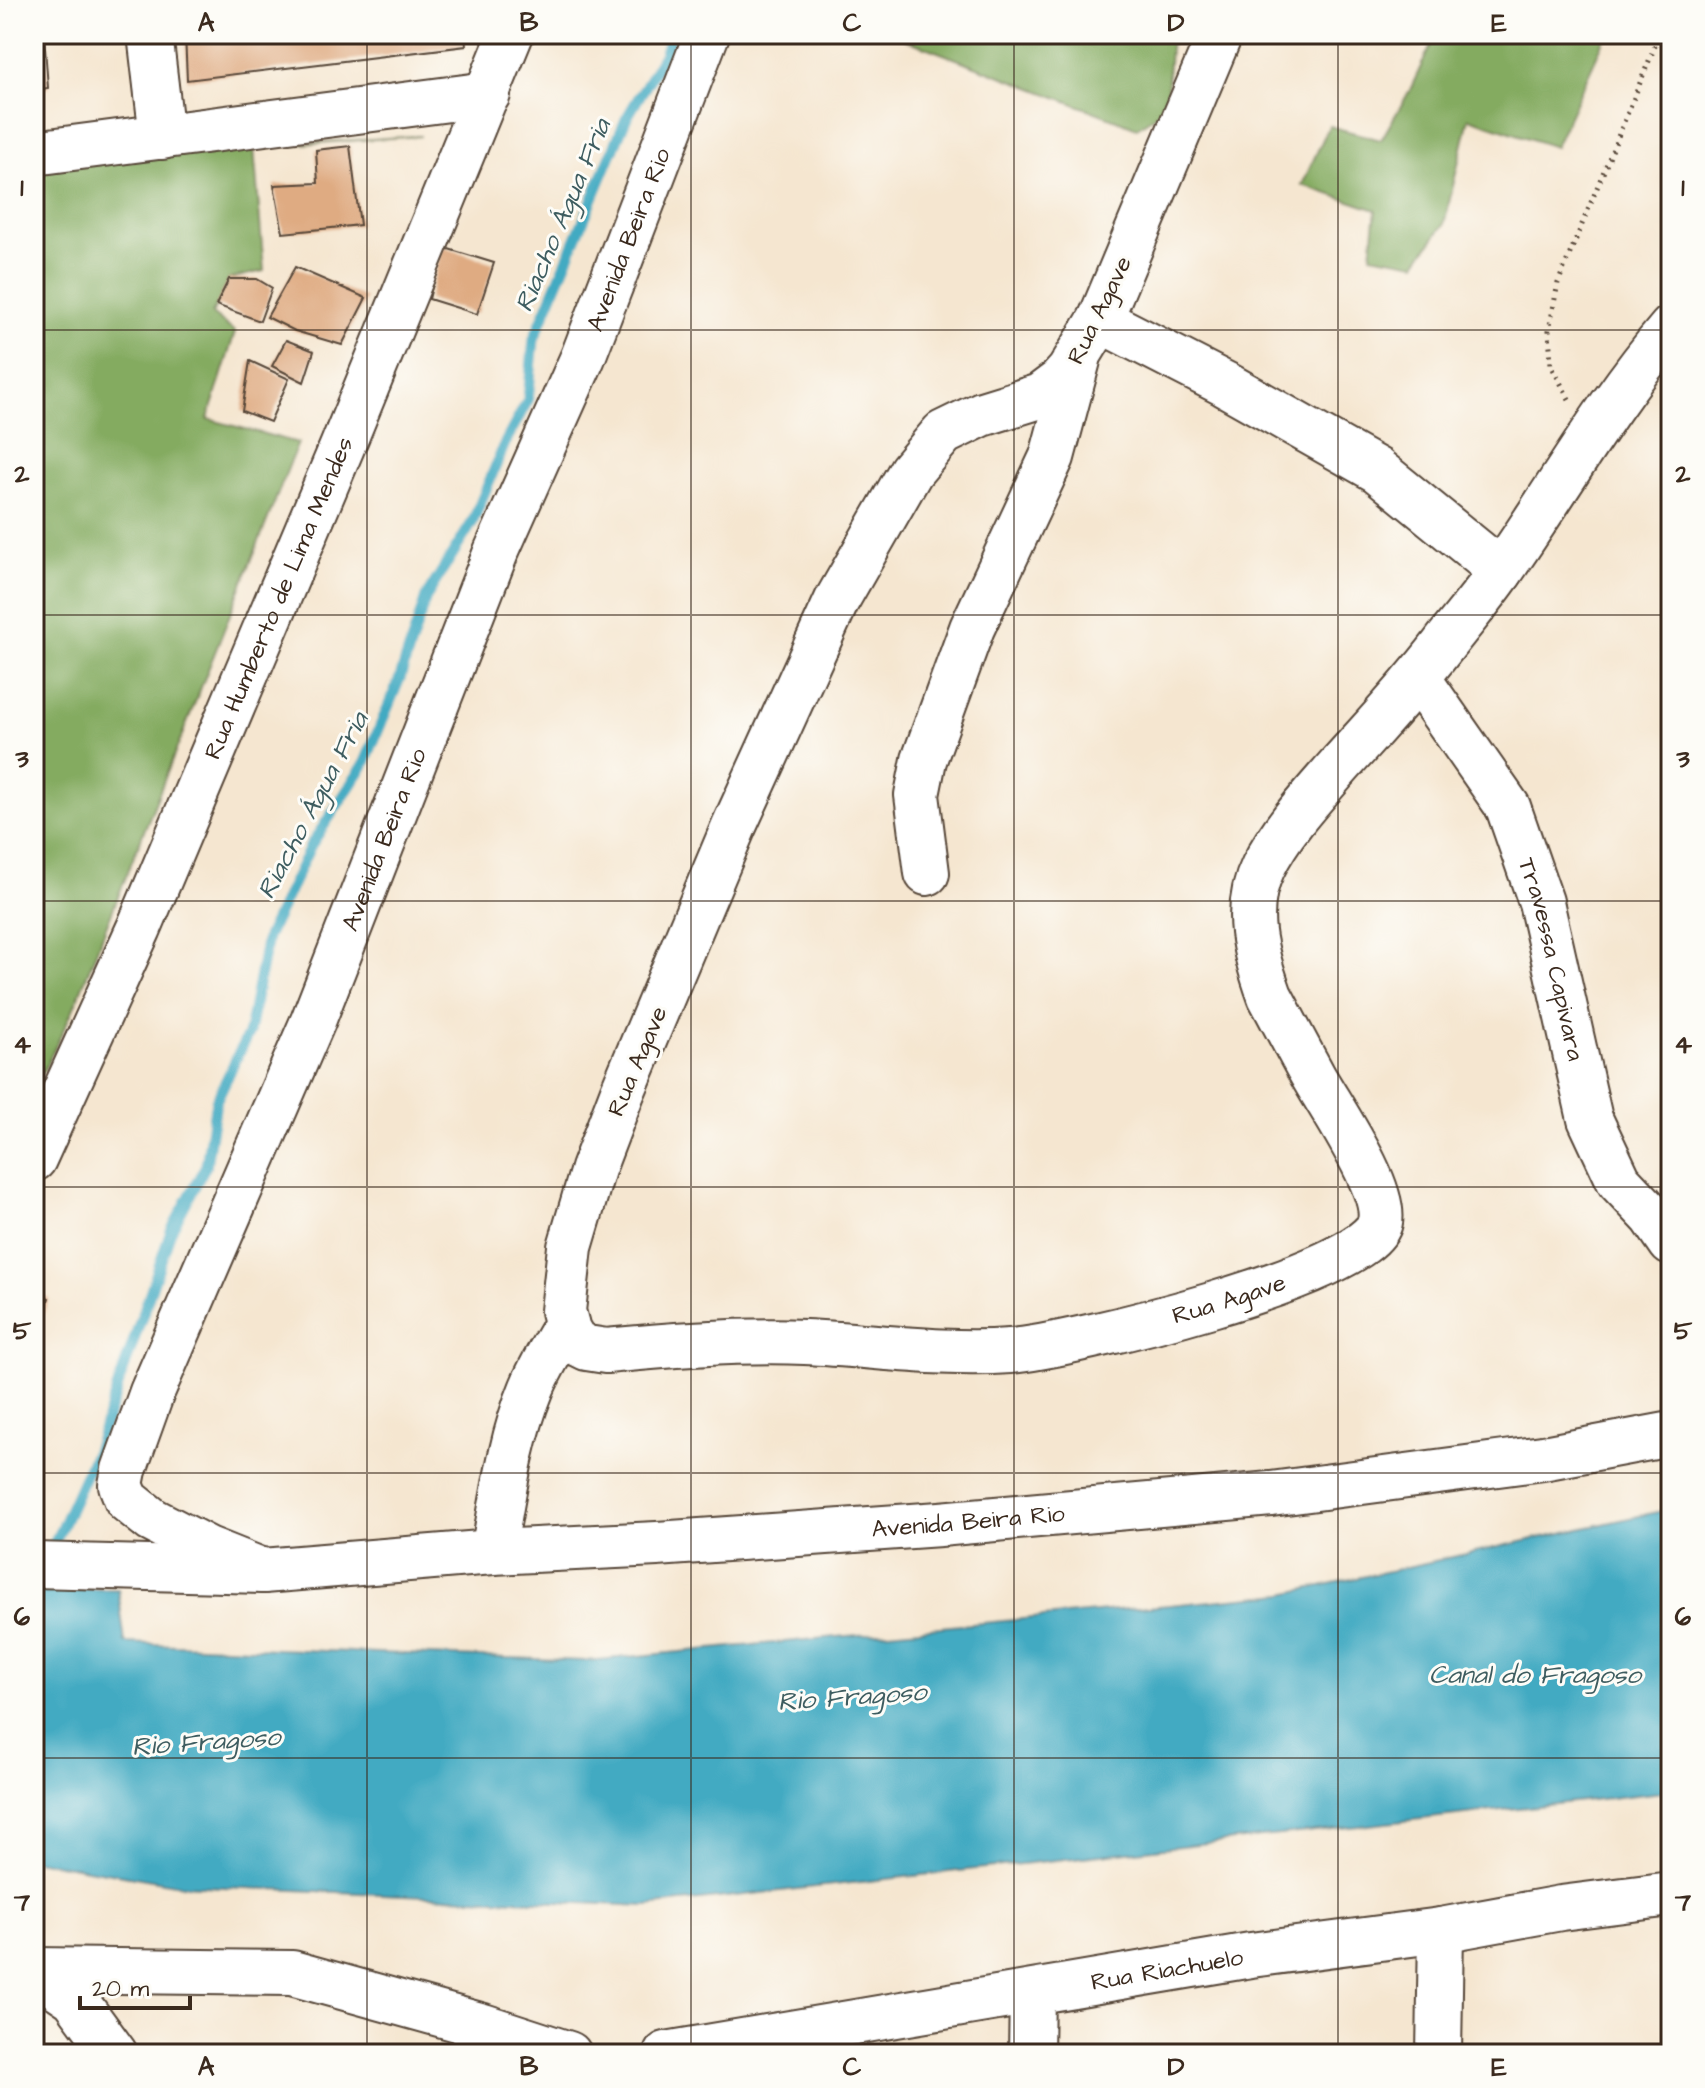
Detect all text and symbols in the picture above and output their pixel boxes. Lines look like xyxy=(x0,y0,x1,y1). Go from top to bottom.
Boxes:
text: A xyxy=(198,5,215,41)
text: B xyxy=(520,5,539,41)
text: C xyxy=(843,5,862,41)
text: D xyxy=(1168,5,1185,41)
text: E xyxy=(1491,5,1507,41)
water label: Riacho Água Fria xyxy=(506,112,621,318)
street label: Avenida Beira Rio xyxy=(579,143,680,336)
text: 1 xyxy=(20,170,24,206)
text: 1 xyxy=(1681,170,1685,206)
street label: Rua Agave xyxy=(1059,251,1142,371)
street label: Rua Humberto de Lima Mendes xyxy=(196,432,362,765)
text: 2 xyxy=(14,456,30,492)
text: 2 xyxy=(1675,456,1691,492)
water label: Riacho Água Fria xyxy=(249,704,379,906)
text: 3 xyxy=(14,741,29,777)
text: 3 xyxy=(1675,741,1690,777)
street label: Avenida Beira Rio xyxy=(334,743,436,936)
street label: Travessa Capivara xyxy=(1509,853,1592,1064)
street label: Rua Agave xyxy=(600,1001,677,1122)
text: 4 xyxy=(13,1027,31,1063)
text: 4 xyxy=(1674,1027,1692,1063)
street label: Rua Agave xyxy=(1169,1266,1291,1333)
text: 5 xyxy=(13,1313,32,1349)
text: 5 xyxy=(1674,1313,1693,1349)
street label: Avenida Beira Rio xyxy=(870,1497,1067,1547)
text: 6 xyxy=(14,1599,31,1635)
text: 6 xyxy=(1675,1599,1692,1635)
water label: Canal do Fragoso xyxy=(1429,1657,1643,1694)
water label: Rio Fragoso xyxy=(777,1674,930,1721)
water label: Rio Fragoso xyxy=(131,1719,284,1766)
text: 7 xyxy=(13,1884,30,1920)
text: 7 xyxy=(1674,1884,1691,1920)
street label: Rua Riachuelo xyxy=(1088,1941,1246,2000)
scale bar xyxy=(80,1960,190,2010)
text: 20 m xyxy=(92,1972,149,2006)
text: A xyxy=(198,2049,215,2085)
text: B xyxy=(520,2049,539,2085)
text: C xyxy=(843,2049,862,2085)
text: D xyxy=(1168,2049,1185,2085)
text: E xyxy=(1491,2049,1507,2085)

